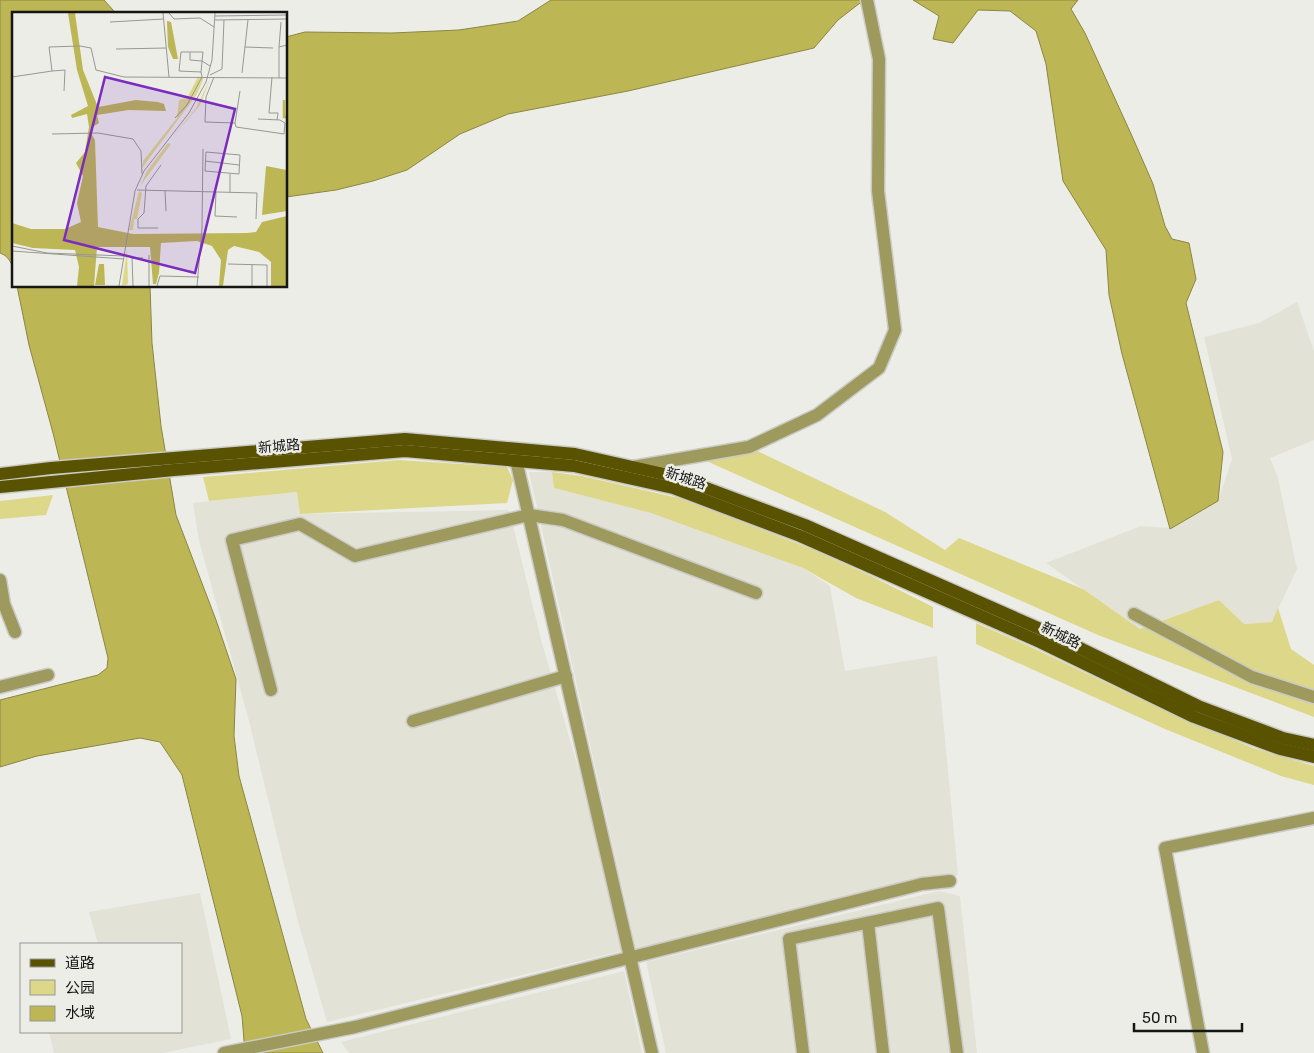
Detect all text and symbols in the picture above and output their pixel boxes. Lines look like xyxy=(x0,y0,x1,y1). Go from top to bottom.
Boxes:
inset map xyxy=(12,12,288,288)
street label: 新城路 xyxy=(257,436,301,457)
street label: 新城路 xyxy=(663,464,708,493)
street label: 新城路 xyxy=(1038,619,1083,652)
legend xyxy=(20,943,182,1033)
text: 道路 xyxy=(65,954,95,972)
text: 公园 xyxy=(65,979,95,997)
scale bar xyxy=(1134,1000,1242,1032)
text: 水域 xyxy=(65,1004,95,1022)
text: 50 m xyxy=(1142,1009,1177,1027)

